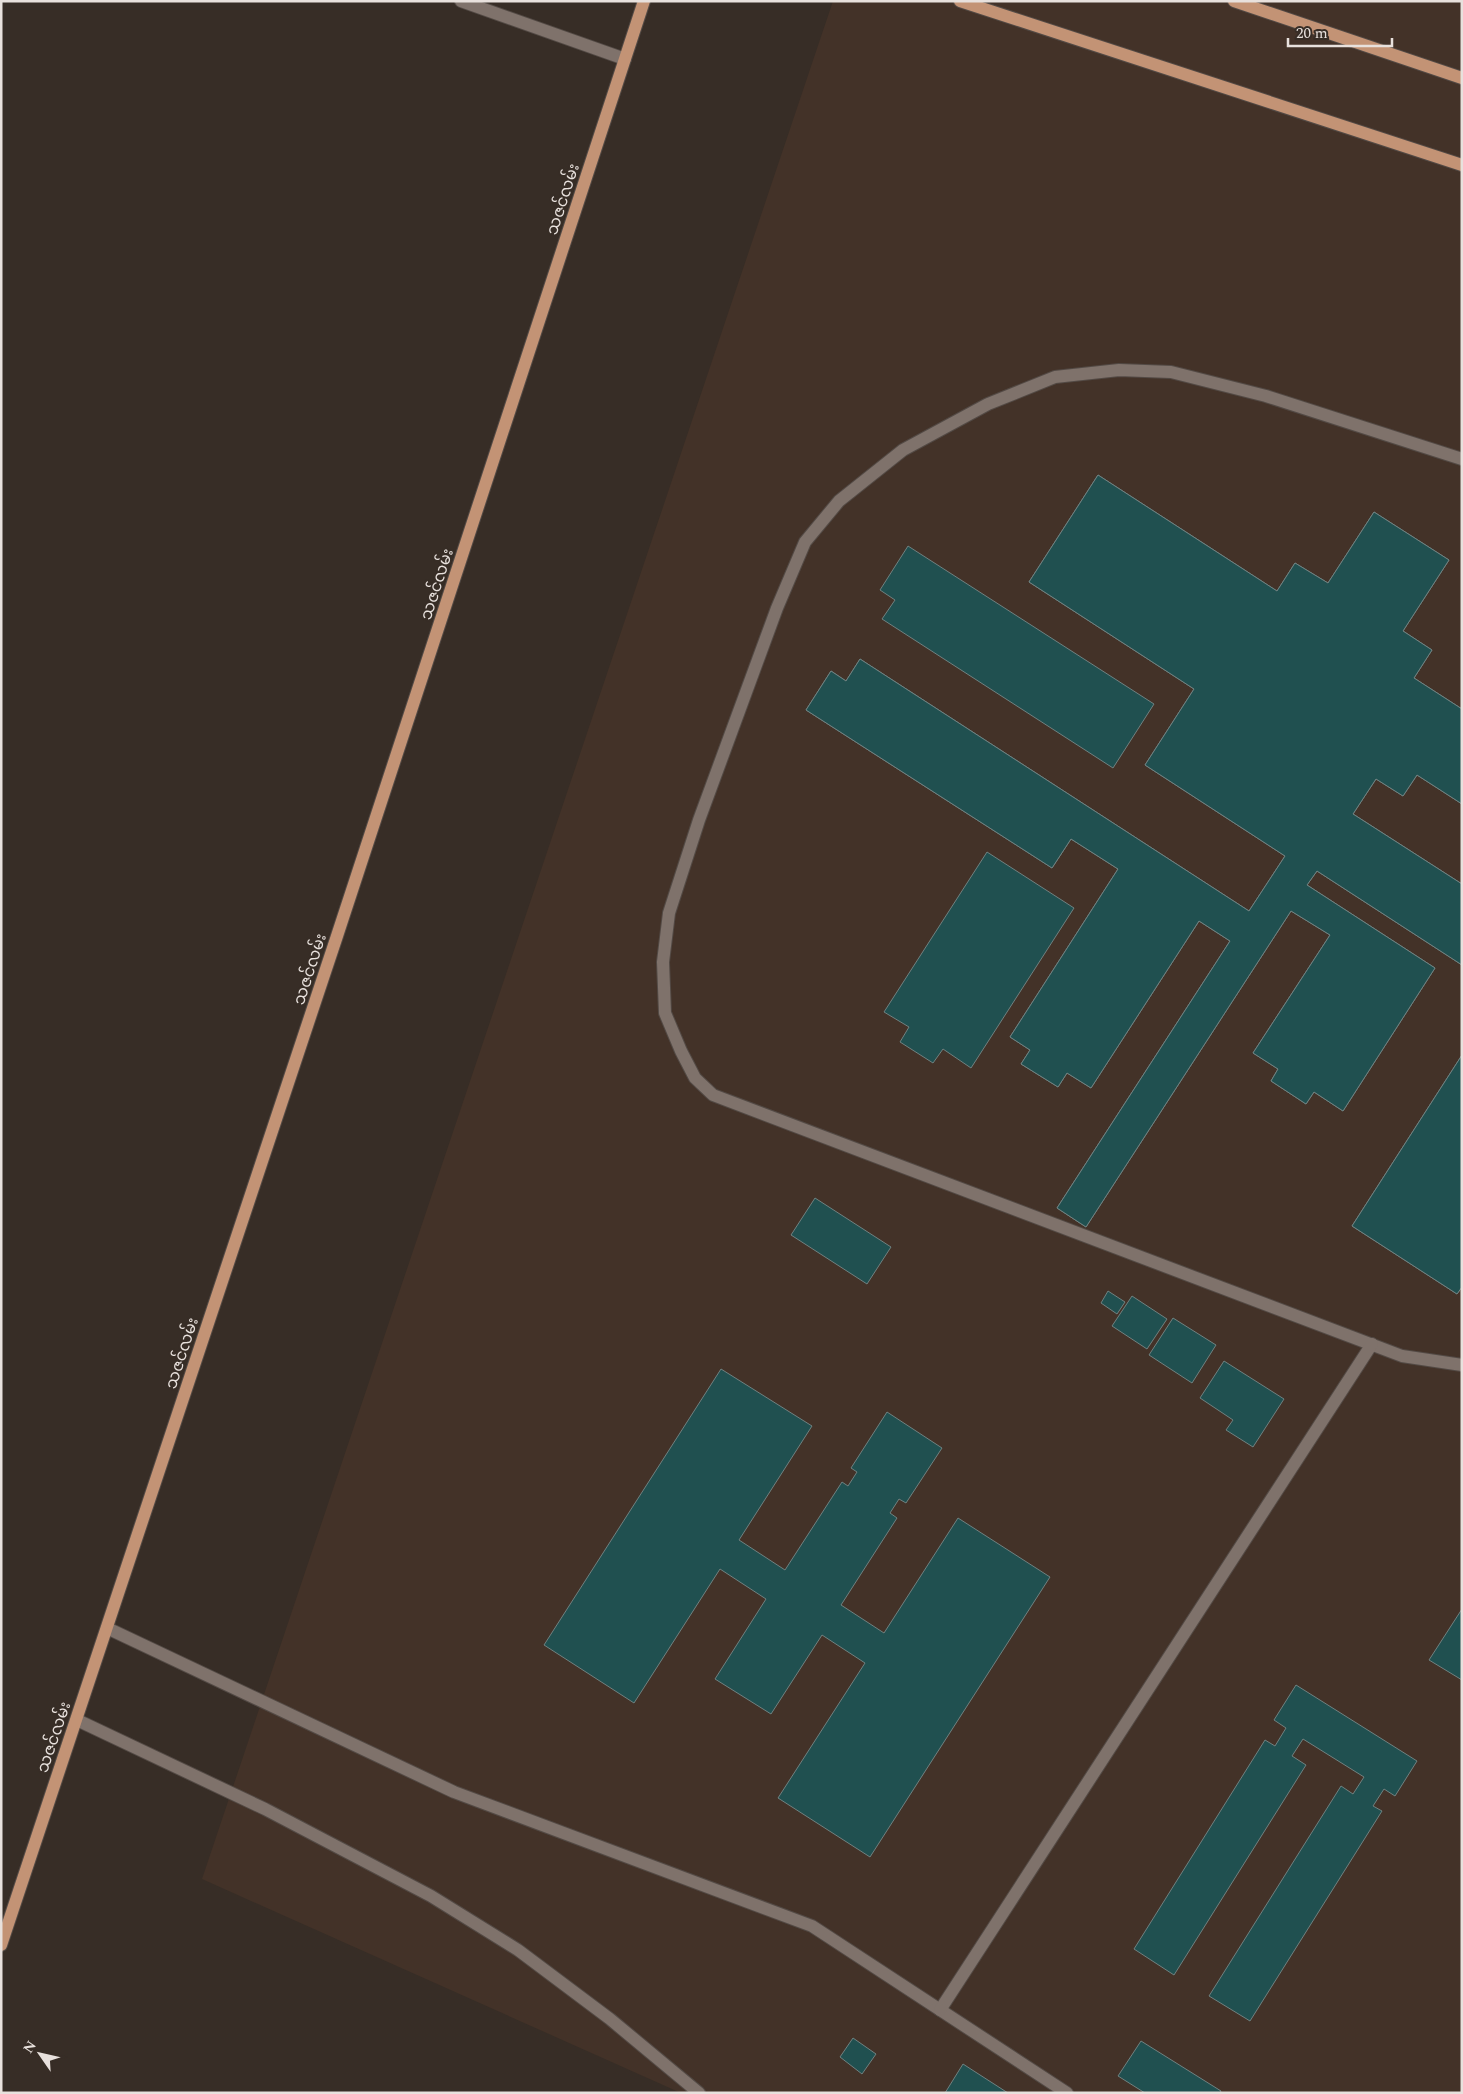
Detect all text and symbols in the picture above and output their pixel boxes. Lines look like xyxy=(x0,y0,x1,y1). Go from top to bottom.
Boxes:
scale bar xyxy=(1288,15,1392,47)
text: 20 m xyxy=(1296,22,1328,45)
street label: သဇင်လမ်း xyxy=(540,161,586,238)
street label: သဇင်လမ်း xyxy=(414,546,460,623)
street label: သဇင်လမ်း xyxy=(287,931,333,1008)
street label: သဇင်လမ်း xyxy=(159,1315,205,1392)
street label: သဇင်လမ်း xyxy=(31,1699,77,1776)
north arrow xyxy=(15,2029,65,2079)
text: N xyxy=(18,2036,42,2058)

